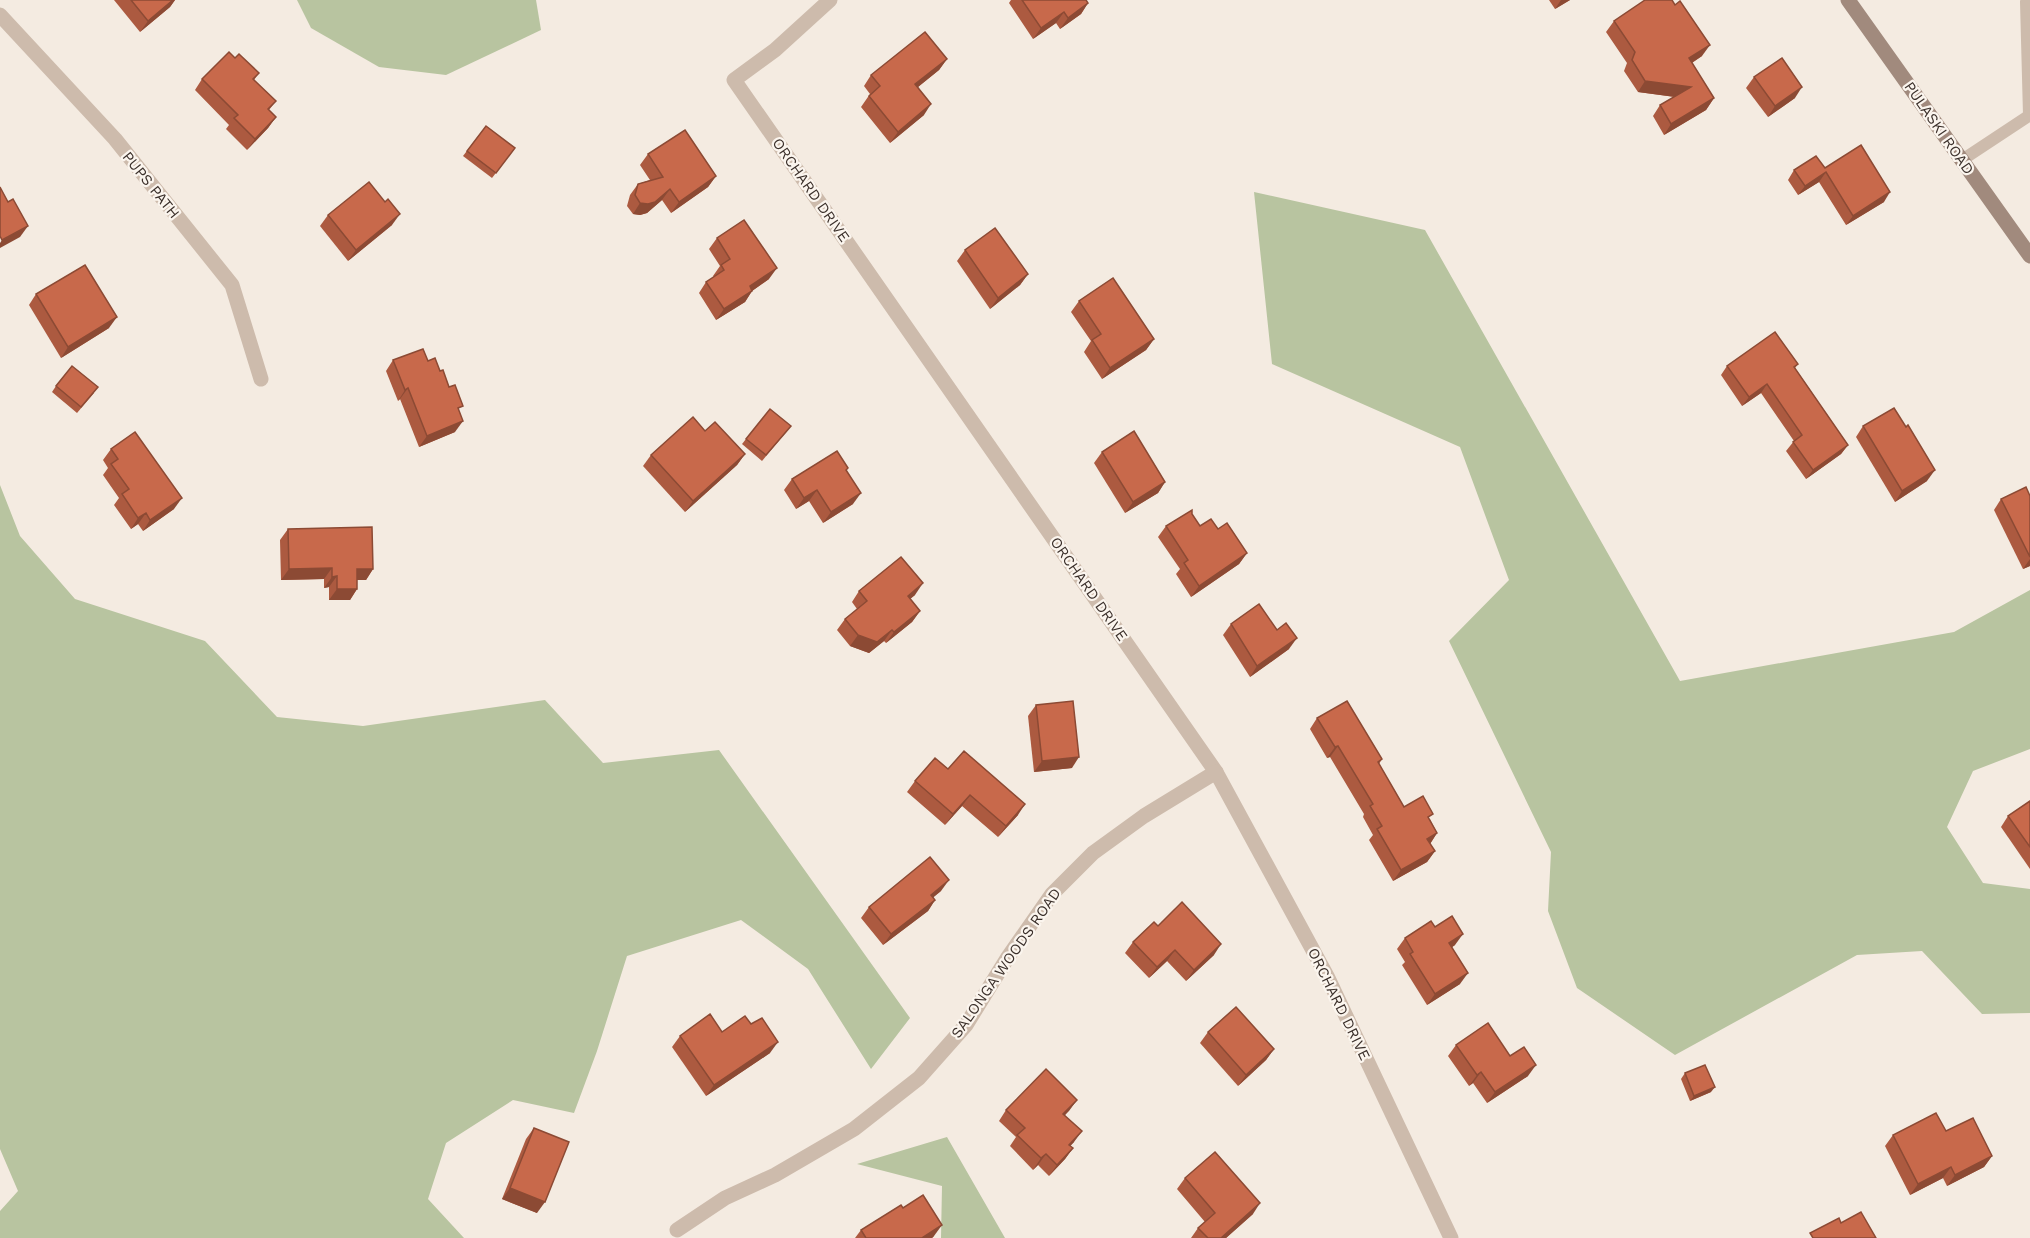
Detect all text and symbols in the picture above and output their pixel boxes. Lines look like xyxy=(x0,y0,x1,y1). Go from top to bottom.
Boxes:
street label: PULASKI ROAD xyxy=(1900,78,1978,178)
street label: ORCHARD DRIVE xyxy=(768,135,854,245)
street label: PUPS PATH xyxy=(119,148,183,222)
street label: ORCHARD DRIVE xyxy=(1046,534,1132,644)
street label: SALONGA WOODS ROAD xyxy=(947,885,1065,1041)
street label: ORCHARD DRIVE xyxy=(1304,945,1374,1063)

